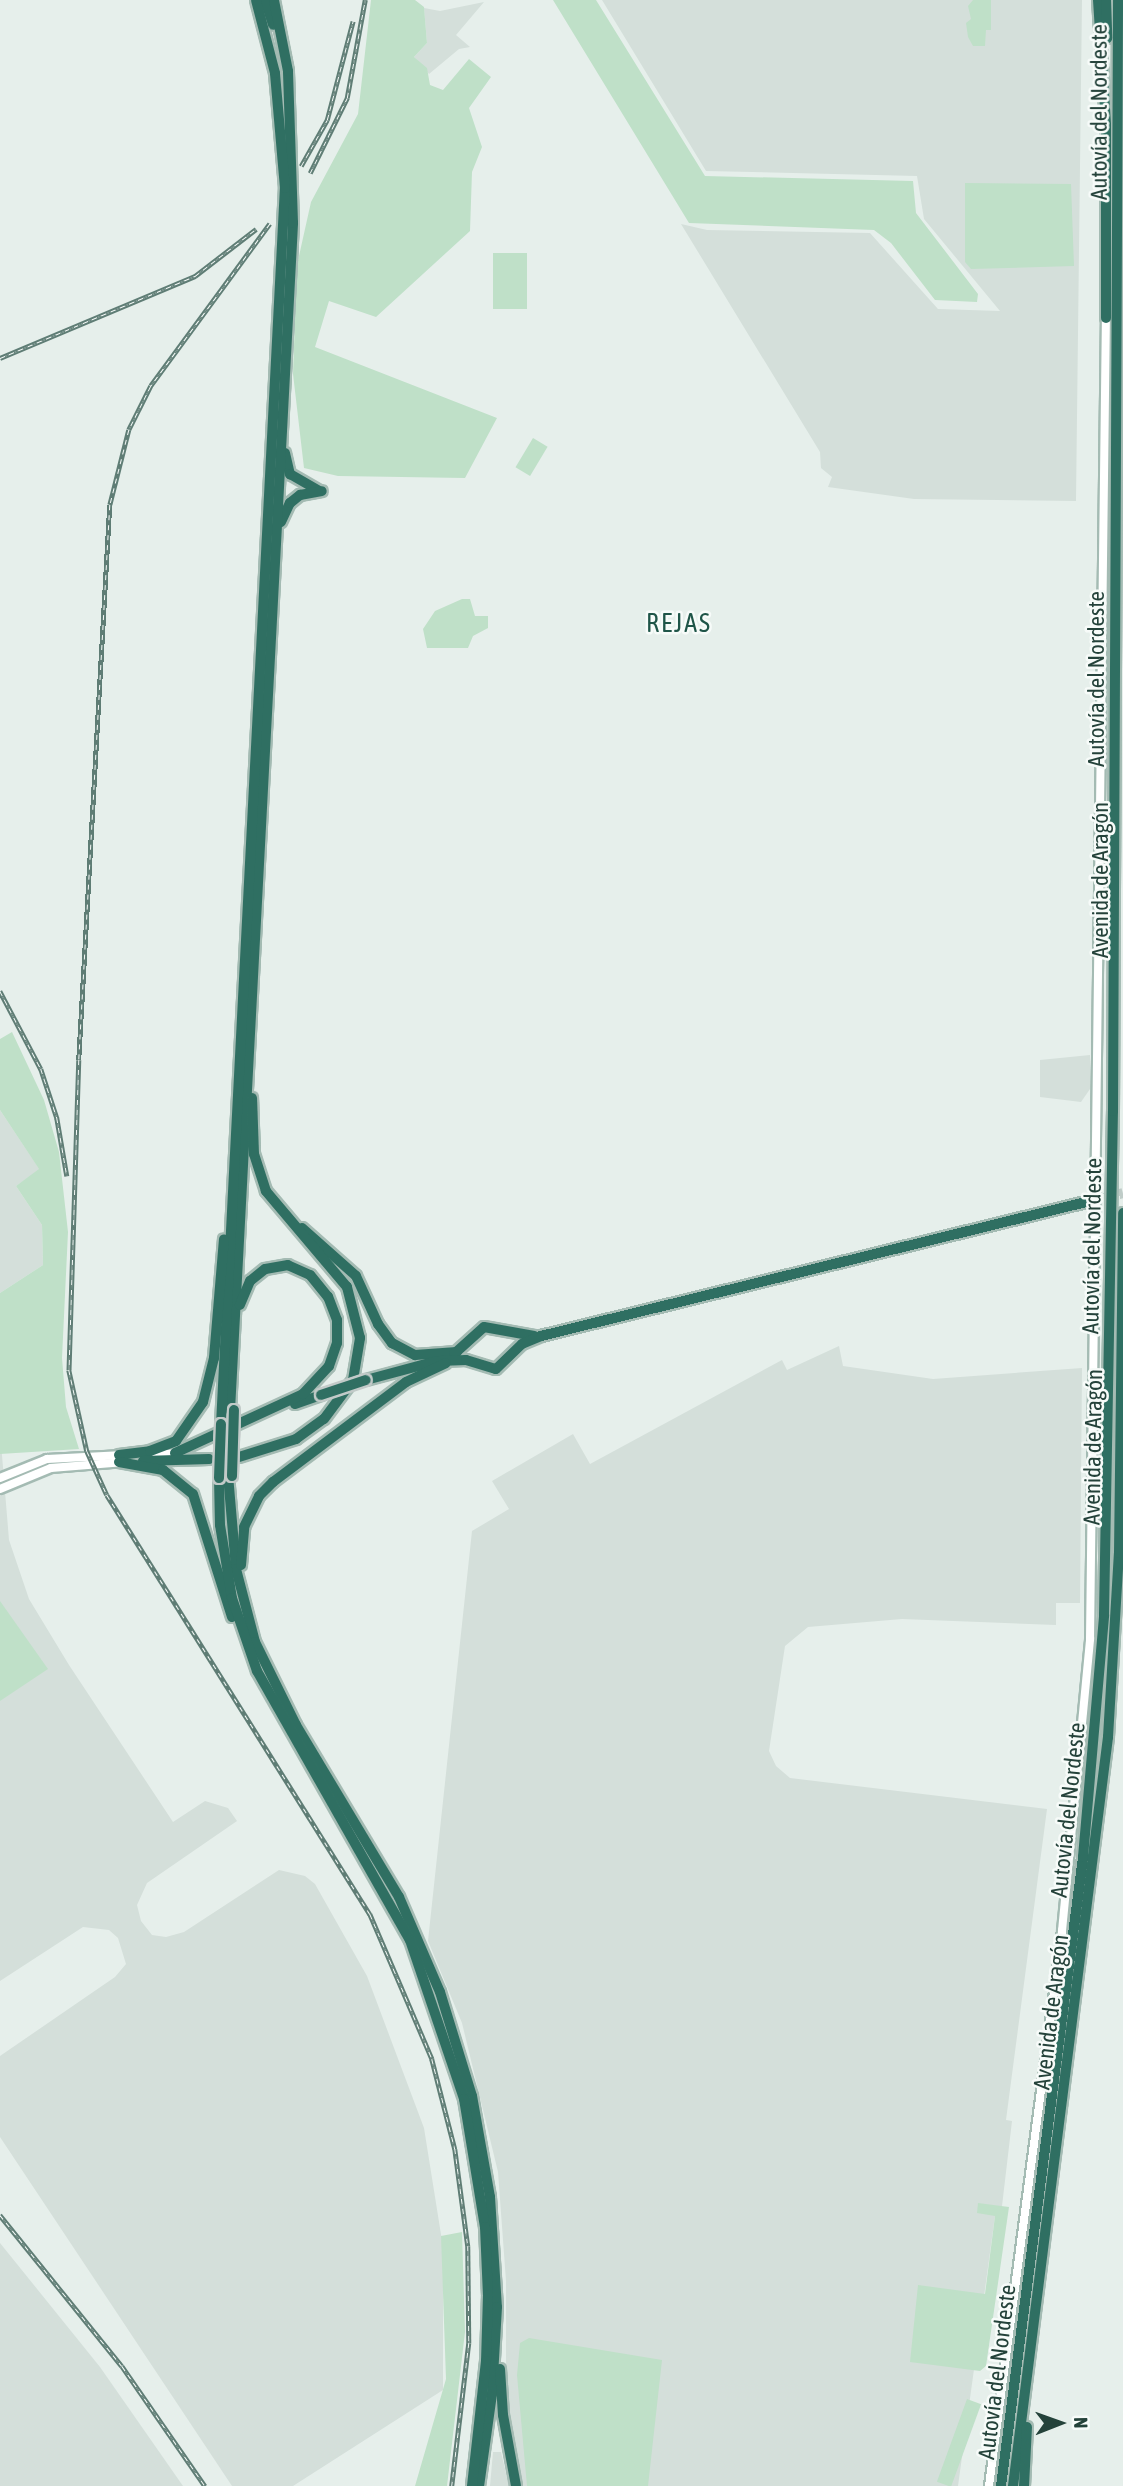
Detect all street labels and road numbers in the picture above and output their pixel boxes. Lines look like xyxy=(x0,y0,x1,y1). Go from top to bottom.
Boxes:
street label: Autovía del Nordeste xyxy=(1085,24,1113,200)
street label: Autovía del Nordeste xyxy=(1082,591,1110,767)
street label: Avenida de Aragón xyxy=(1086,802,1114,958)
street label: Autovía del Nordeste xyxy=(1077,1158,1107,1334)
street label: Avenida de Aragón xyxy=(1078,1369,1108,1525)
street label: Autovía del Nordeste xyxy=(1045,1721,1091,1899)
street label: Avenida de Aragón xyxy=(1028,1933,1074,2091)
street label: Autovía del Nordeste xyxy=(973,2283,1021,2461)

